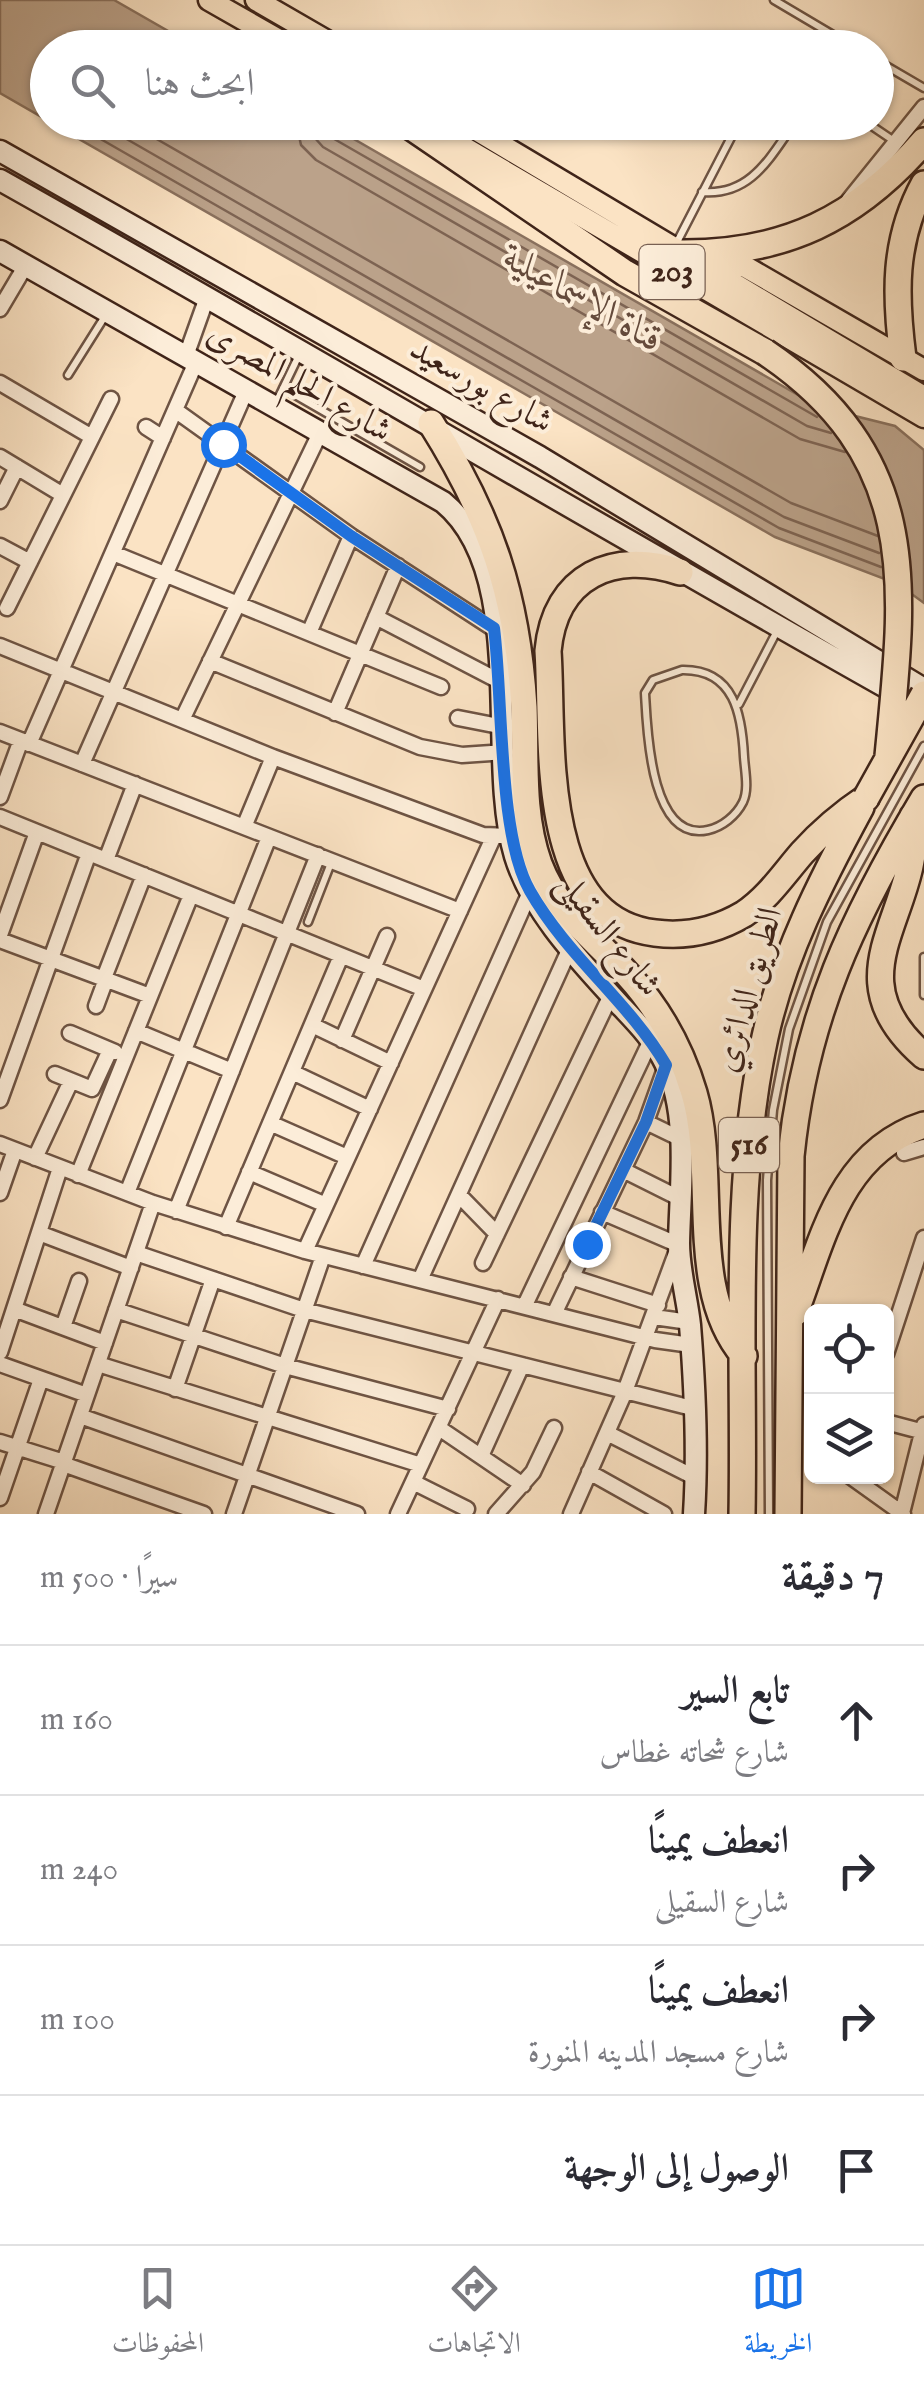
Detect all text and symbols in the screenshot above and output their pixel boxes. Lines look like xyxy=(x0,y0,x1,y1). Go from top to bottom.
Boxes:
search box xyxy=(30,30,894,140)
icon: search xyxy=(65,58,120,113)
text: ابحث هنا xyxy=(145,61,255,109)
water label: قناة الإسماعيلية xyxy=(490,233,672,367)
road number: 203 xyxy=(640,245,704,299)
street label: شارع الحلم المصرى xyxy=(193,312,400,463)
street label: شارع بورسعيد xyxy=(399,327,561,449)
route start xyxy=(201,422,247,468)
street label: شارع السقيلى xyxy=(542,863,671,1009)
street label: الطريق الدائري xyxy=(704,902,797,1078)
road number: 516 xyxy=(719,1118,779,1172)
route end xyxy=(565,1222,611,1268)
map controls xyxy=(804,1304,894,1484)
button: locate xyxy=(804,1304,894,1394)
button: layers xyxy=(804,1394,894,1484)
text: 7 دقيقة xyxy=(782,1551,884,1604)
text: سيرًا · 500 m xyxy=(40,1558,178,1599)
text: تابع السير xyxy=(681,1668,789,1716)
icon: ahead xyxy=(829,1693,884,1748)
text: 160 m xyxy=(40,1700,113,1741)
text: شارع شحاته غطاس xyxy=(600,1733,789,1774)
text: انعطف يمينًا xyxy=(648,1818,789,1866)
icon: right xyxy=(829,1843,884,1898)
text: 240 m xyxy=(40,1850,118,1891)
text: شارع السقيلى xyxy=(655,1883,789,1924)
text: انعطف يمينًا xyxy=(648,1968,789,2016)
icon: right xyxy=(829,1993,884,2048)
text: 100 m xyxy=(40,2000,115,2041)
text: شارع مسجد المدينه المنورة xyxy=(528,2033,789,2074)
icon: arrive xyxy=(829,2143,884,2198)
text: الوصول إلى الوجهة xyxy=(564,2146,789,2194)
tab: المحفوظات xyxy=(112,2261,204,2370)
tab: الاتجاهات xyxy=(427,2261,521,2370)
tab: الخريطة xyxy=(744,2261,812,2370)

